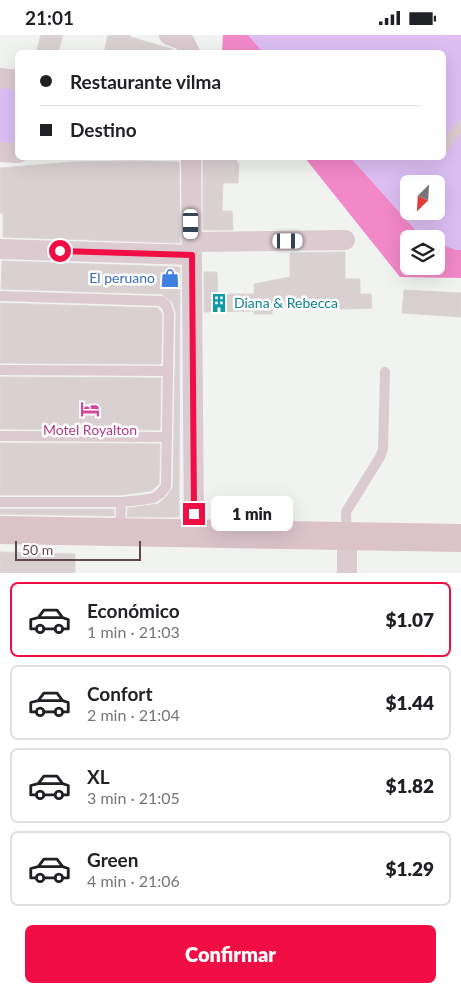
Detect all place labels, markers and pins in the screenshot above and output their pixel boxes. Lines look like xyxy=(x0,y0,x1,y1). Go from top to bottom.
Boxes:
shop icon: El peruano xyxy=(159,267,181,289)
place label: El peruano xyxy=(89,269,155,286)
building icon: Diana & Rebecca xyxy=(208,292,230,314)
place label: Diana & Rebecca xyxy=(234,294,338,311)
hotel icon: Motel Royalton xyxy=(79,398,101,420)
place label: Motel Royalton xyxy=(43,421,137,438)

